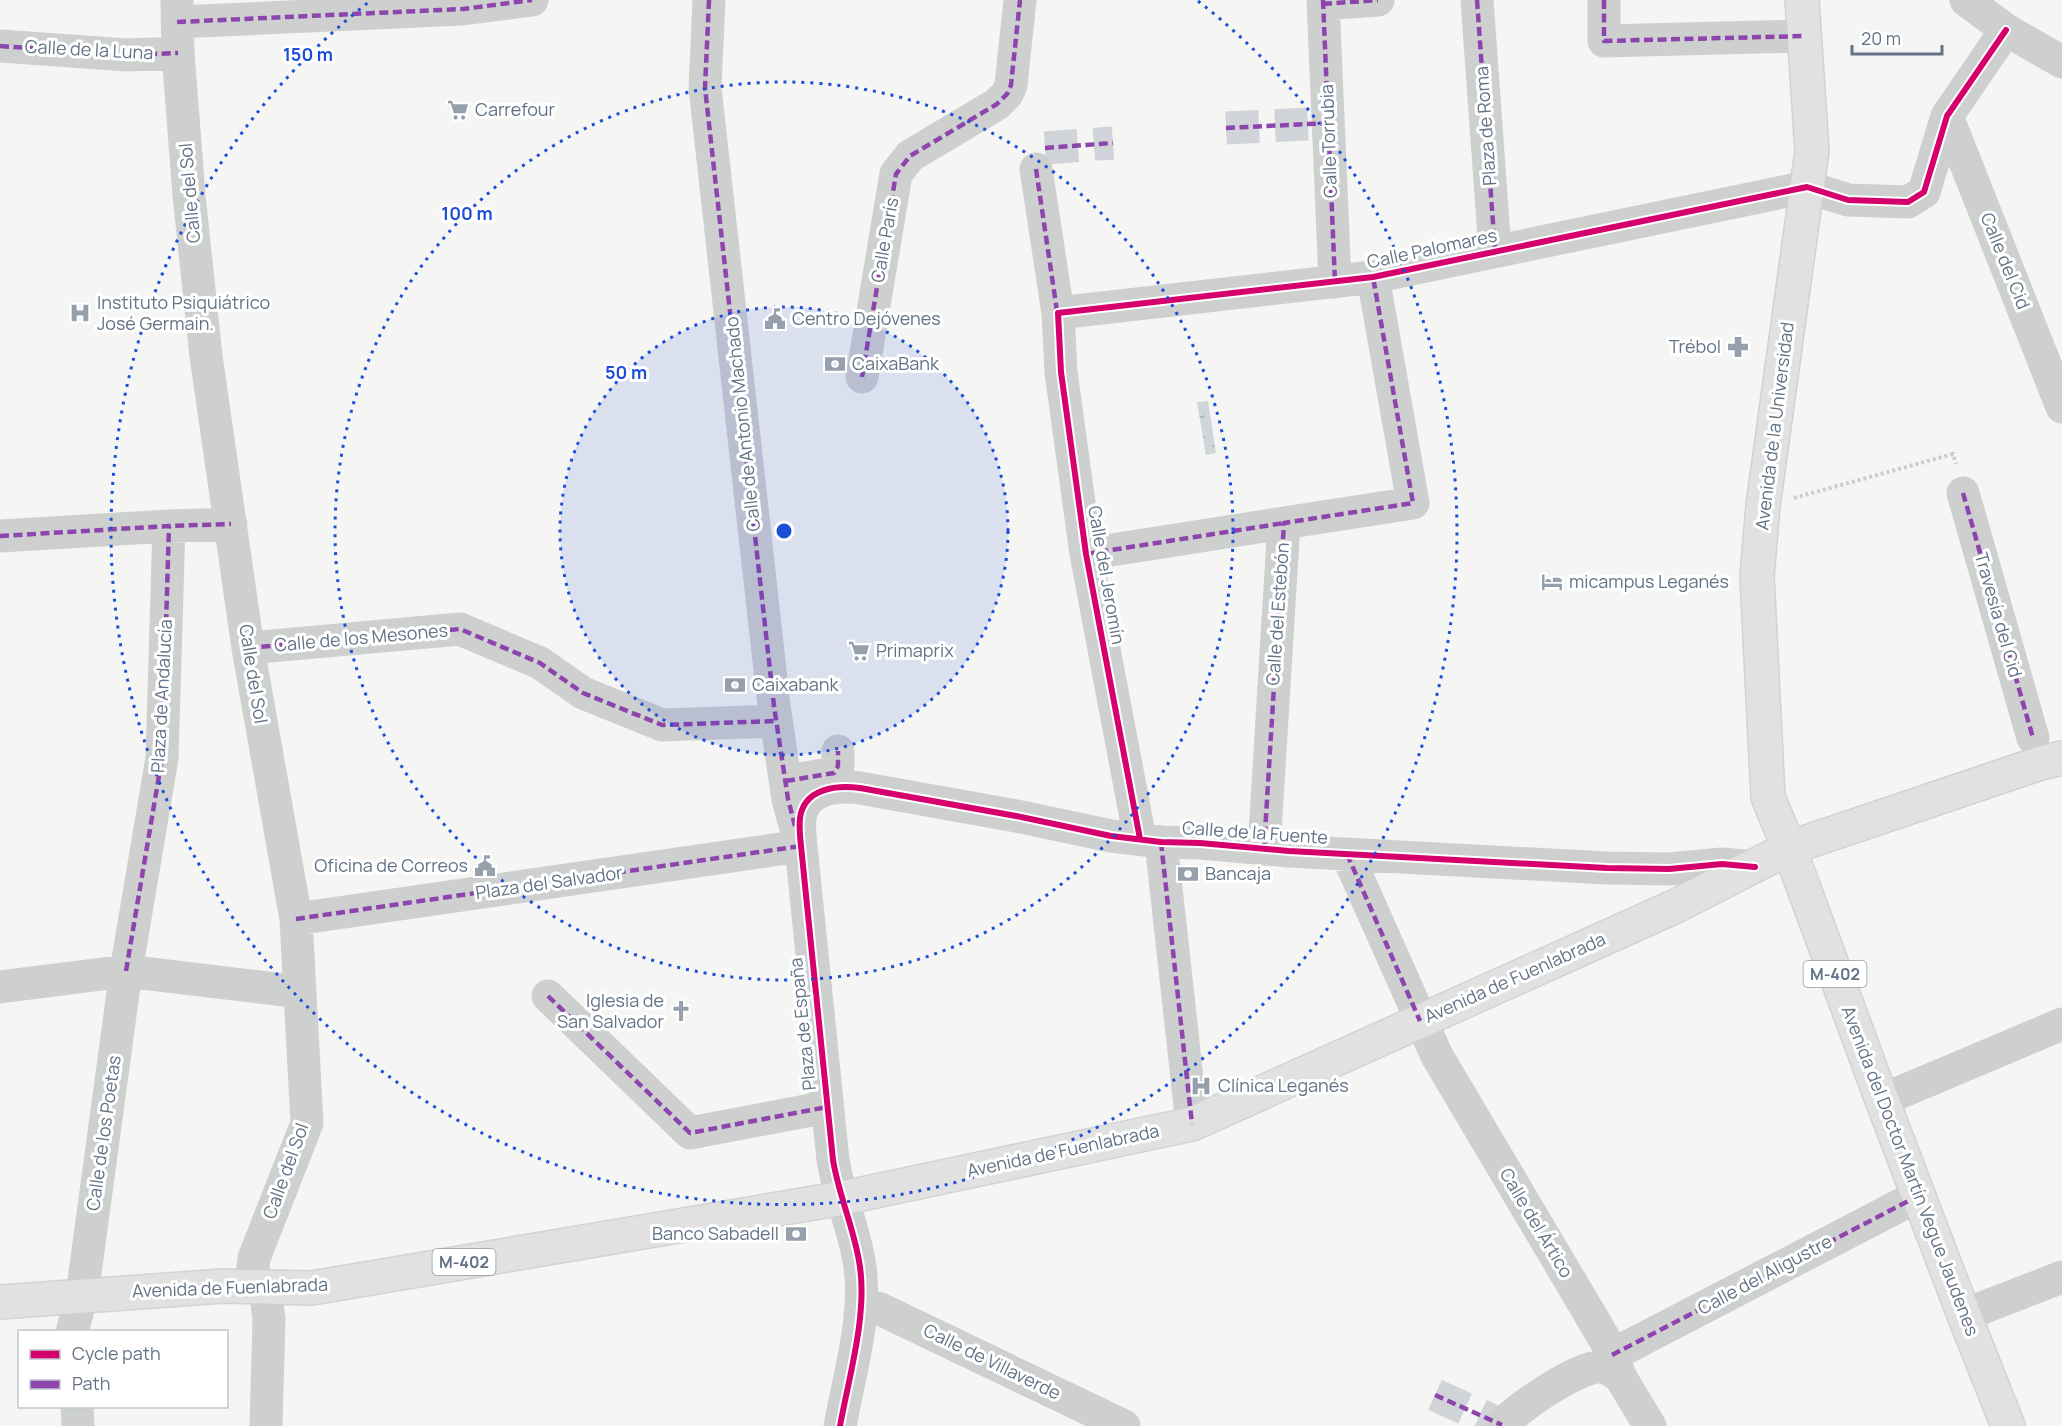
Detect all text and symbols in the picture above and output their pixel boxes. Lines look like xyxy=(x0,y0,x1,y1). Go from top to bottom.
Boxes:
scale bar xyxy=(1852,18,1942,56)
text: 20 m xyxy=(1861,26,1901,50)
street label: Calle de la Luna xyxy=(24,34,154,64)
text: 150 m xyxy=(283,42,333,66)
street label: Plaza de Roma xyxy=(1469,66,1501,187)
street label: Calle Torrubia xyxy=(1314,84,1342,198)
place label: Carrefour xyxy=(475,97,556,121)
supermarket icon: Carrefour xyxy=(446,98,470,122)
street label: Calle del Sol xyxy=(173,142,205,244)
street label: Calle París xyxy=(865,195,903,284)
text: 100 m xyxy=(441,201,493,225)
street label: Calle del Cid xyxy=(1976,209,2036,312)
street label: Calle Palomares xyxy=(1365,223,1499,274)
place label: Instituto Psiquiátrico José Germain. xyxy=(97,290,270,335)
hospital icon: Instituto Psiquiátrico José Germain. xyxy=(68,301,92,325)
place label: Centro Dejóvenes xyxy=(792,306,941,330)
public building icon: Centro Dejóvenes xyxy=(763,307,787,331)
street label: Calle de Antonio Machado xyxy=(719,315,765,533)
street label: Avenida de la Universidad xyxy=(1749,320,1799,531)
place label: Trébol xyxy=(1669,334,1721,358)
pharmacy icon: Trébol xyxy=(1726,335,1750,359)
place label: CaixaBank xyxy=(852,351,940,375)
bank icon: CaixaBank xyxy=(823,352,847,376)
text: 50 m xyxy=(605,360,647,384)
street label: Calle del Jeromín xyxy=(1083,504,1131,646)
centre of rings xyxy=(774,521,794,541)
street label: Calle del Estebón xyxy=(1260,542,1294,686)
street label: Travesía del Cid xyxy=(1970,549,2028,680)
place label: micampus Leganés xyxy=(1569,569,1729,593)
hotel icon: micampus Leganés xyxy=(1540,570,1564,594)
street label: Calle de los Mesones xyxy=(273,617,449,657)
street label: Plaza de Andalucía xyxy=(145,618,177,773)
street label: Calle del Sol xyxy=(234,622,274,725)
place label: Primaprix xyxy=(876,638,954,662)
supermarket icon: Primaprix xyxy=(847,639,871,663)
place label: Caixabank xyxy=(752,672,840,696)
bank icon: Caixabank xyxy=(723,673,747,697)
street label: Calle de la Fuente xyxy=(1181,815,1329,849)
place label: Oficina de Correos xyxy=(314,853,468,877)
public building icon: Oficina de Correos xyxy=(473,854,497,878)
street label: Plaza del Salvador xyxy=(474,860,624,904)
place label: Bancaja xyxy=(1205,861,1271,885)
bank icon: Bancaja xyxy=(1176,862,1200,886)
street label: Avenida de Fuenlabrada xyxy=(1420,926,1609,1028)
street label: Plaza de España xyxy=(783,956,821,1092)
road number: M-402 xyxy=(1804,961,1866,987)
place label: Iglesia de San Salvador xyxy=(557,988,665,1033)
church icon: Iglesia de San Salvador xyxy=(669,999,693,1023)
street label: Avenida del Doctor Martín Vegue Jaudenes xyxy=(1837,1002,1985,1339)
street label: Calle de los Poetas xyxy=(80,1054,126,1212)
place label: Clínica Leganés xyxy=(1218,1073,1349,1097)
hospital icon: Clínica Leganés xyxy=(1189,1074,1213,1098)
street label: Avenida de Fuenlabrada xyxy=(964,1118,1161,1182)
street label: Calle del Sol xyxy=(257,1119,313,1222)
street label: Calle del Ártico xyxy=(1495,1163,1579,1282)
place label: Banco Sabadell xyxy=(652,1221,779,1245)
bank icon: Banco Sabadell xyxy=(784,1222,808,1246)
street label: Calle del Aligustre xyxy=(1693,1229,1836,1320)
road number: M-402 xyxy=(432,1249,496,1275)
street label: Avenida de Fuenlabrada xyxy=(132,1272,328,1302)
street label: Calle de Villaverde xyxy=(920,1317,1065,1405)
legend xyxy=(18,1330,228,1408)
text: Cycle path xyxy=(72,1341,161,1365)
text: Path xyxy=(72,1371,110,1395)

